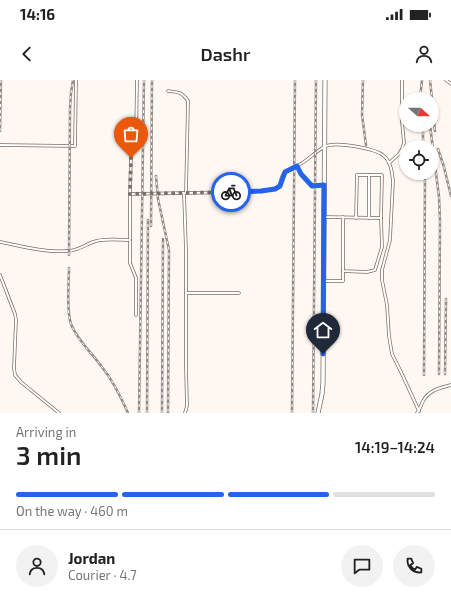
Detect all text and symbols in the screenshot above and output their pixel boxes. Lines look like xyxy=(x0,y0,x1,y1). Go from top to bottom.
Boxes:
text: 14:16 xyxy=(20,5,55,23)
icon: back xyxy=(16,43,38,65)
text: Dashr xyxy=(201,43,250,65)
icon: person xyxy=(413,43,435,65)
north arrow xyxy=(399,92,439,132)
map controls xyxy=(399,92,439,180)
pin xyxy=(114,117,148,158)
icon: bag xyxy=(120,123,142,145)
button: locate xyxy=(399,140,439,180)
courier xyxy=(211,172,251,212)
icon: bike xyxy=(220,181,242,203)
pin xyxy=(306,313,340,354)
icon: home xyxy=(312,319,334,341)
text: Arriving in xyxy=(16,424,76,440)
text: 14:19–14:24 xyxy=(355,438,435,456)
text: 3 min xyxy=(16,439,81,470)
text: On the way · 460 m xyxy=(16,503,128,519)
button: person xyxy=(16,545,58,587)
button: chat xyxy=(341,545,383,587)
button: phone xyxy=(393,545,435,587)
text: Jordan xyxy=(68,549,115,567)
text: Courier · 4.7 xyxy=(68,567,137,583)

